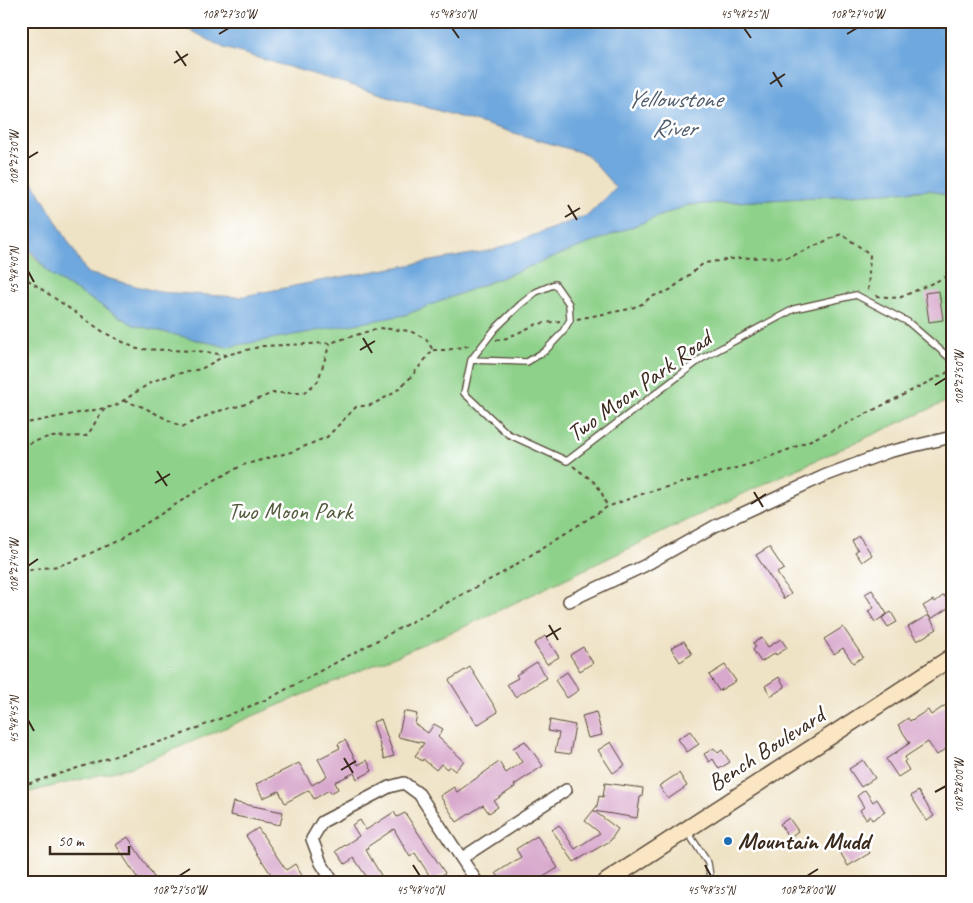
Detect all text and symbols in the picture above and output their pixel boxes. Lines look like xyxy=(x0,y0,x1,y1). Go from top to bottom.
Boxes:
text: 108°27'30"W xyxy=(202,6,258,22)
text: 45°48'30"N xyxy=(428,6,477,22)
text: 45°48'25"N xyxy=(720,6,769,22)
text: 108°27'40"W xyxy=(830,6,886,22)
water label: Yellowstone River xyxy=(627,83,725,144)
text: 108°27'30"W xyxy=(6,129,22,185)
text: 45°48'40"N xyxy=(6,246,22,295)
street label: Two Moon Park Road xyxy=(561,322,720,448)
text: 108°27'50"W xyxy=(951,349,967,405)
park label: Two Moon Park xyxy=(228,496,355,526)
text: 108°27'40"W xyxy=(6,537,22,593)
text: 45°48'45"N xyxy=(6,695,22,744)
street label: Bench Boulevard xyxy=(702,698,833,798)
text: 108°28'00"W xyxy=(951,757,967,813)
scale bar xyxy=(50,823,129,855)
place label: Mountain Mudd xyxy=(738,826,874,856)
text: 50 m xyxy=(58,832,85,851)
marker: Mountain Mudd xyxy=(722,835,734,847)
text: 108°27'50"W xyxy=(152,882,208,898)
text: 45°48'40"N xyxy=(396,882,445,898)
text: 45°48'35"N xyxy=(687,882,736,898)
text: 108°28'00"W xyxy=(780,882,836,898)

